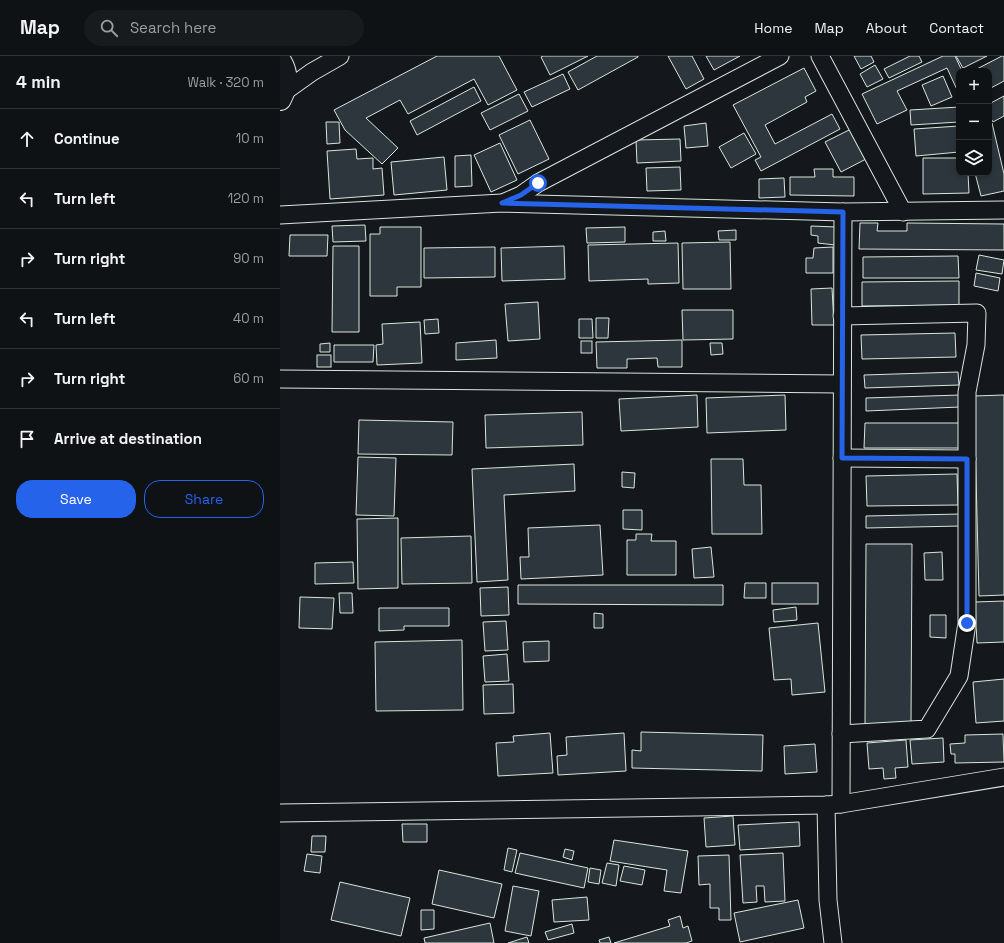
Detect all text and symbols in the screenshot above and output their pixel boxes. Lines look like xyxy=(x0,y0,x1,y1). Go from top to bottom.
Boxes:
search box xyxy=(84,10,364,46)
text: Map xyxy=(20,15,60,40)
icon: search xyxy=(98,17,120,39)
text: Search here xyxy=(130,18,216,37)
text: Home xyxy=(754,19,792,37)
text: Map xyxy=(814,19,844,37)
text: About xyxy=(866,19,907,37)
text: Contact xyxy=(929,19,984,37)
map controls xyxy=(956,68,992,176)
button: + xyxy=(956,68,992,104)
text: 4 min xyxy=(16,71,61,93)
text: Walk · 320 m xyxy=(187,74,264,91)
button: − xyxy=(956,104,992,140)
icon: ahead xyxy=(16,128,38,150)
text: Continue xyxy=(54,129,120,148)
text: 10 m xyxy=(236,130,264,147)
button: layers xyxy=(956,140,992,176)
route start xyxy=(529,174,547,192)
icon: left xyxy=(16,188,38,210)
text: Turn left xyxy=(54,189,116,208)
text: 120 m xyxy=(228,190,264,207)
icon: right xyxy=(16,248,38,270)
text: Turn right xyxy=(54,249,125,268)
text: 90 m xyxy=(233,250,264,267)
icon: left xyxy=(16,308,38,330)
text: Turn left xyxy=(54,309,116,328)
text: 40 m xyxy=(233,310,264,327)
icon: right xyxy=(16,368,38,390)
text: Turn right xyxy=(54,369,125,388)
text: 60 m xyxy=(233,370,264,387)
icon: arrive xyxy=(16,428,38,450)
text: Arrive at destination xyxy=(54,429,202,448)
button: Save xyxy=(16,480,136,518)
button: Share xyxy=(144,480,264,518)
route end xyxy=(958,614,976,632)

